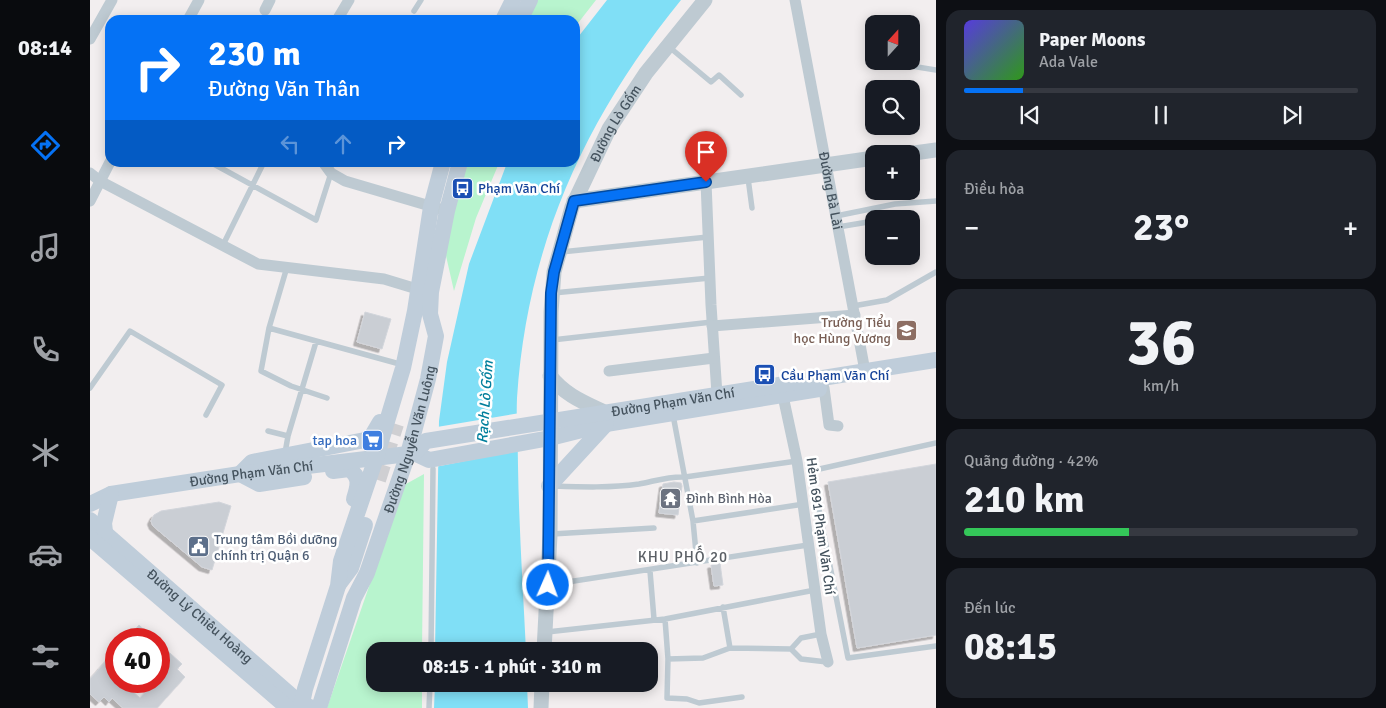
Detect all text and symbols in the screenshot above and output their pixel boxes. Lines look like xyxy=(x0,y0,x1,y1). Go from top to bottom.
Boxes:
north arrow xyxy=(865,15,920,70)
map controls xyxy=(865,15,920,265)
text: Paper Moons xyxy=(1039,28,1145,52)
text: 230 m xyxy=(208,32,301,75)
text: 08:14 xyxy=(18,34,72,61)
icon: right xyxy=(125,35,190,100)
text: Ada Vale xyxy=(1039,52,1098,72)
text: Đường Văn Thân xyxy=(208,75,360,102)
button: search xyxy=(865,80,920,135)
street label: Đường Lò Gốm xyxy=(586,82,645,165)
icon: previous xyxy=(1016,101,1044,129)
icon: pause xyxy=(1147,101,1175,129)
icon: next xyxy=(1278,101,1306,129)
icon: directions xyxy=(28,128,63,163)
icon: left xyxy=(276,130,304,158)
icon: ahead xyxy=(329,130,357,158)
icon: right xyxy=(382,130,410,158)
pin xyxy=(685,131,727,182)
icon: arrive xyxy=(692,138,720,166)
button: + xyxy=(865,145,920,200)
street label: Đường Bà Lài xyxy=(815,150,846,231)
bus stop icon: Phạm Văn Chí xyxy=(450,176,474,200)
text: Điều hòa xyxy=(964,179,1024,199)
place label: Phạm Văn Chí xyxy=(478,180,560,197)
text: 23° xyxy=(1133,204,1189,251)
button: − xyxy=(865,210,920,265)
text: − xyxy=(964,211,979,245)
text: + xyxy=(1343,211,1358,245)
icon: music xyxy=(28,230,63,265)
text: 36 xyxy=(1126,303,1196,383)
place label: Trường Tiểu học Hùng Vương xyxy=(794,314,891,347)
school or university icon: Trường Tiểu học Hùng Vương xyxy=(895,318,919,342)
icon: phone xyxy=(28,332,63,367)
water label: Rạch Lò Gốm xyxy=(473,359,497,444)
bus stop icon: Cầu Phạm Văn Chí xyxy=(753,363,777,387)
street label: Đường Nguyễn Văn Luông xyxy=(380,364,439,516)
place label: Cầu Phạm Văn Chí xyxy=(781,367,889,384)
text: km/h xyxy=(1143,376,1179,396)
street label: Đường Phạm Văn Chí xyxy=(610,384,736,420)
supermarket icon: tap hoa xyxy=(361,428,385,452)
place label: tap hoa xyxy=(313,432,357,449)
icon: climate xyxy=(28,435,63,470)
text: Quãng đường · 42% xyxy=(964,451,1099,471)
street label: Hẻm 691 Phạm Văn Chí xyxy=(802,456,839,596)
street label: Đường Phạm Văn Chí xyxy=(188,457,314,491)
text: 210 km xyxy=(964,476,1085,523)
temple icon: Đình Bình Hòa xyxy=(658,486,682,510)
place label: Đình Bình Hòa xyxy=(686,490,772,507)
place label: Trung tâm Bồi dưỡng chính trị Quận 6 xyxy=(214,531,337,564)
public building icon: Trung tâm Bồi dưỡng chính trị Quận 6 xyxy=(186,535,210,559)
icon: car xyxy=(28,537,63,572)
district label: KHU PHỐ 20 xyxy=(638,545,728,566)
position arrow xyxy=(521,558,573,610)
street label: Đường Lý Chiêu Hoàng xyxy=(143,565,256,667)
text: Đến lúc xyxy=(964,598,1016,618)
text: 08:15 xyxy=(964,623,1057,670)
speed limit sign: 40 xyxy=(105,628,170,693)
icon: filters xyxy=(28,639,63,674)
text: 08:15 · 1 phút · 310 m xyxy=(423,655,601,679)

